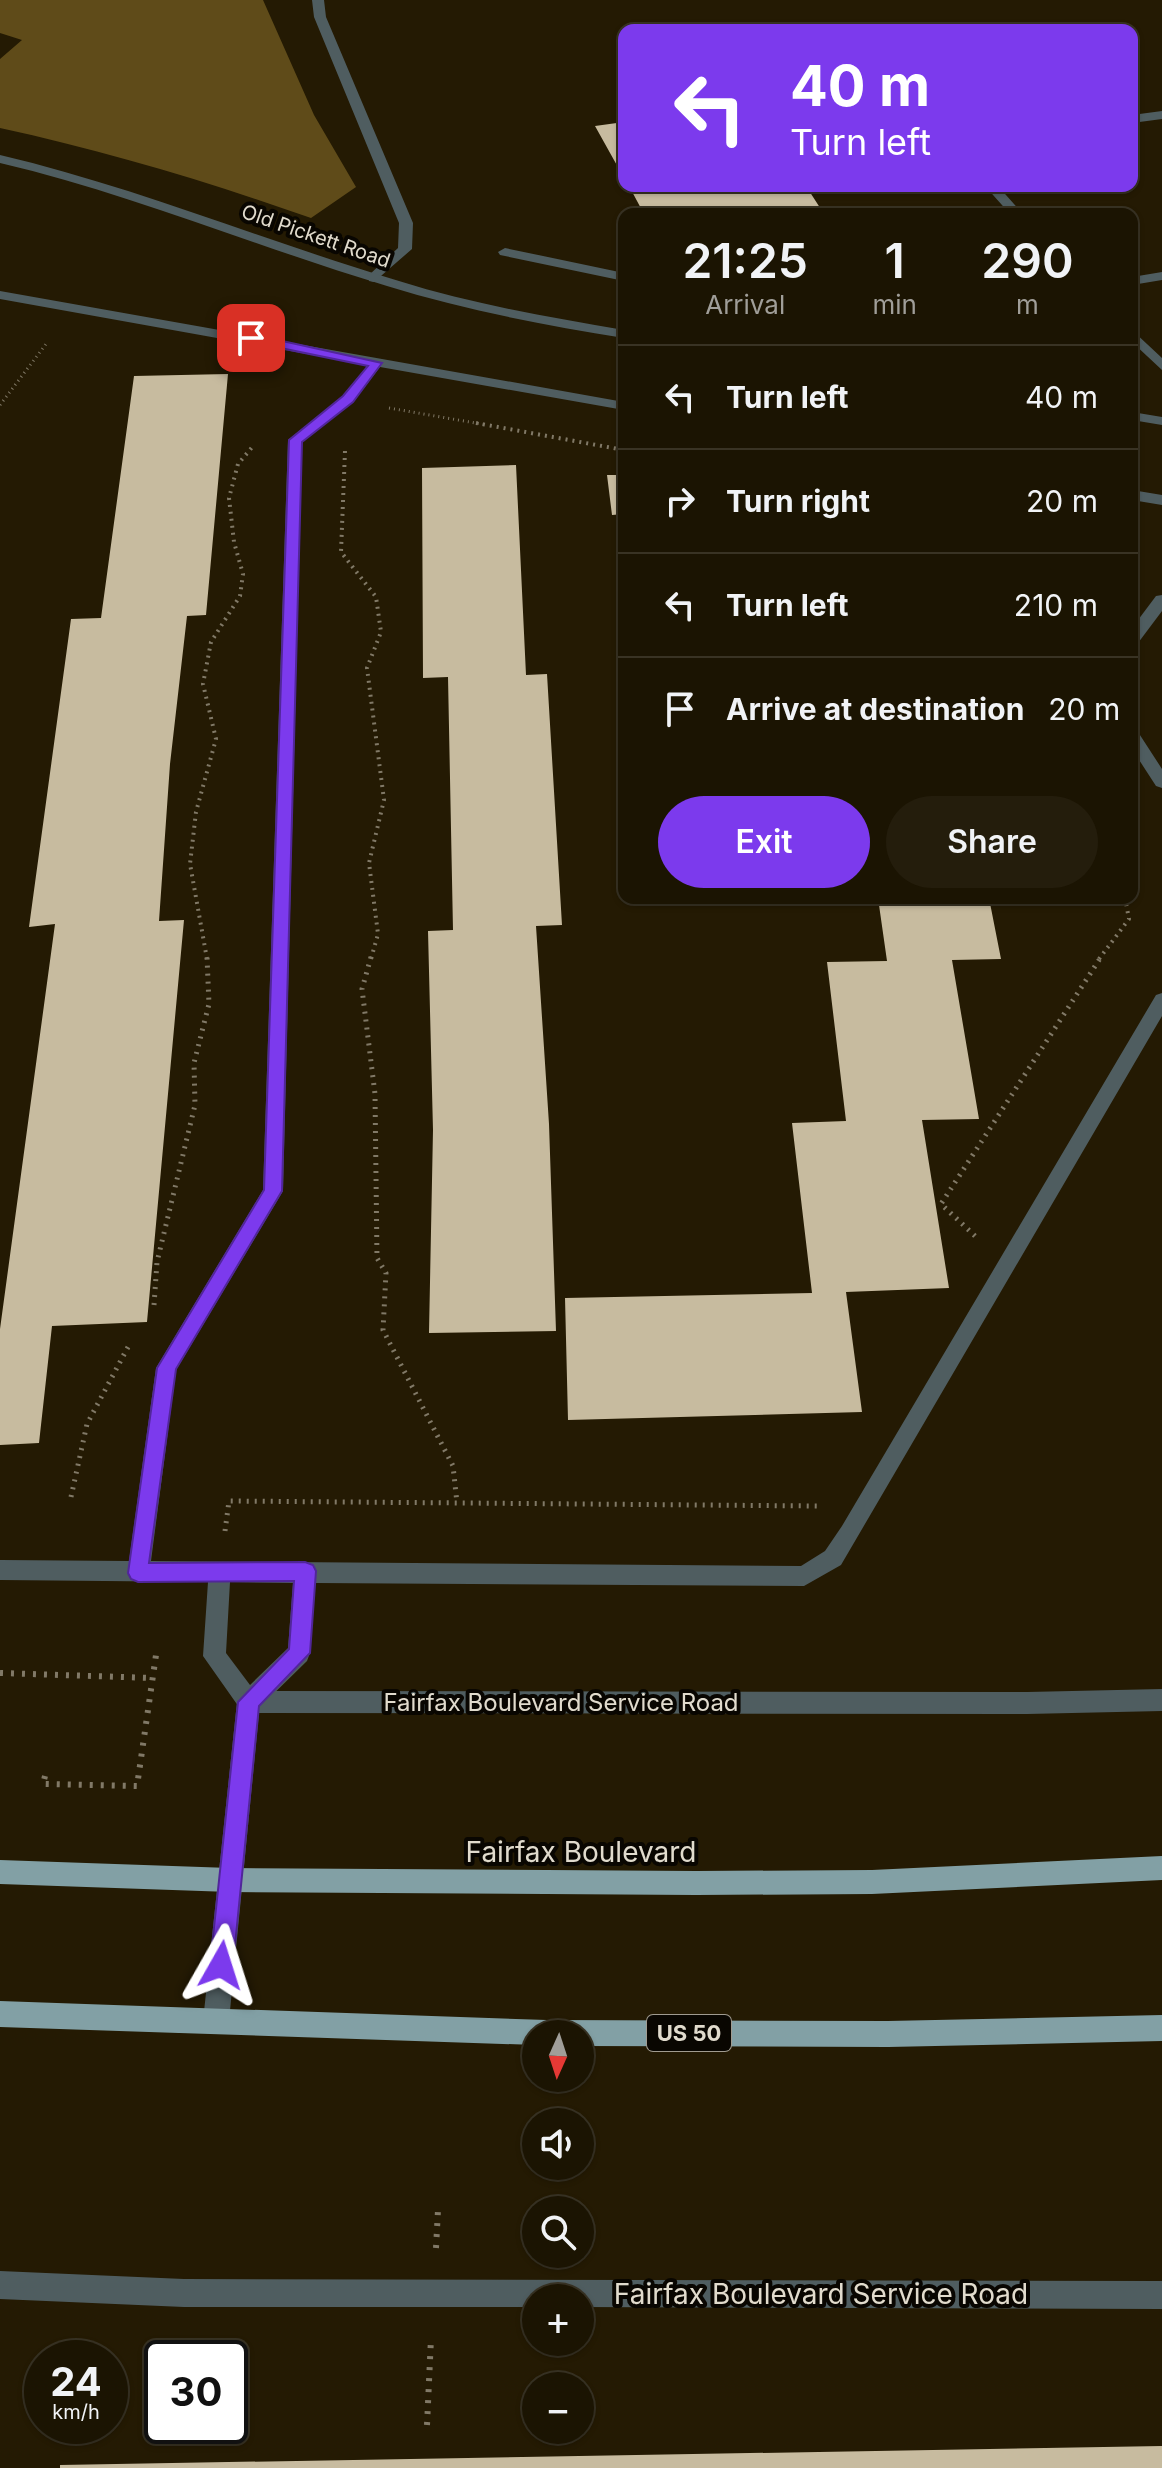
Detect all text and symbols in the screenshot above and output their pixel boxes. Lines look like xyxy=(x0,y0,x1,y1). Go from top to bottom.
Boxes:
text: 40 m xyxy=(790,52,930,120)
icon: left xyxy=(658,56,762,160)
text: Turn left xyxy=(790,120,931,164)
street label: Old Pickett Road xyxy=(238,199,394,273)
text: 21:25 xyxy=(682,231,808,290)
text: 1 xyxy=(884,231,905,290)
text: 290 xyxy=(981,231,1074,290)
text: Arrival xyxy=(705,289,785,320)
text: min xyxy=(872,289,917,320)
text: m xyxy=(1016,289,1039,320)
pin xyxy=(217,304,285,372)
icon: arrive xyxy=(229,316,273,360)
icon: left xyxy=(658,375,702,419)
text: Turn left xyxy=(726,379,848,415)
text: 40 m xyxy=(1025,379,1098,415)
icon: right xyxy=(658,479,702,523)
text: Turn right xyxy=(726,483,870,519)
text: 20 m xyxy=(1026,483,1098,519)
icon: left xyxy=(658,583,702,627)
text: Turn left xyxy=(726,587,848,623)
text: 210 m xyxy=(1014,587,1098,623)
icon: arrive xyxy=(658,687,702,731)
text: Arrive at destination xyxy=(726,691,1024,727)
text: 20 m xyxy=(1048,691,1120,727)
button: Exit xyxy=(658,796,870,888)
button: Share xyxy=(886,796,1098,888)
street label: Fairfax Boulevard Service Road xyxy=(383,1688,739,1717)
street label: Fairfax Boulevard xyxy=(466,1835,696,1869)
position arrow xyxy=(179,1923,263,2007)
road number: US 50 xyxy=(647,2015,731,2051)
north arrow xyxy=(522,2020,594,2092)
map controls xyxy=(522,2020,594,2444)
button: sound xyxy=(522,2108,594,2180)
button: search xyxy=(522,2196,594,2268)
street label: Fairfax Boulevard Service Road xyxy=(614,2277,1028,2311)
button: + xyxy=(522,2284,594,2356)
speed limit sign: 30 xyxy=(144,2340,248,2444)
text: 24 xyxy=(50,2357,102,2406)
button: − xyxy=(522,2372,594,2444)
text: km/h xyxy=(52,2400,100,2424)

